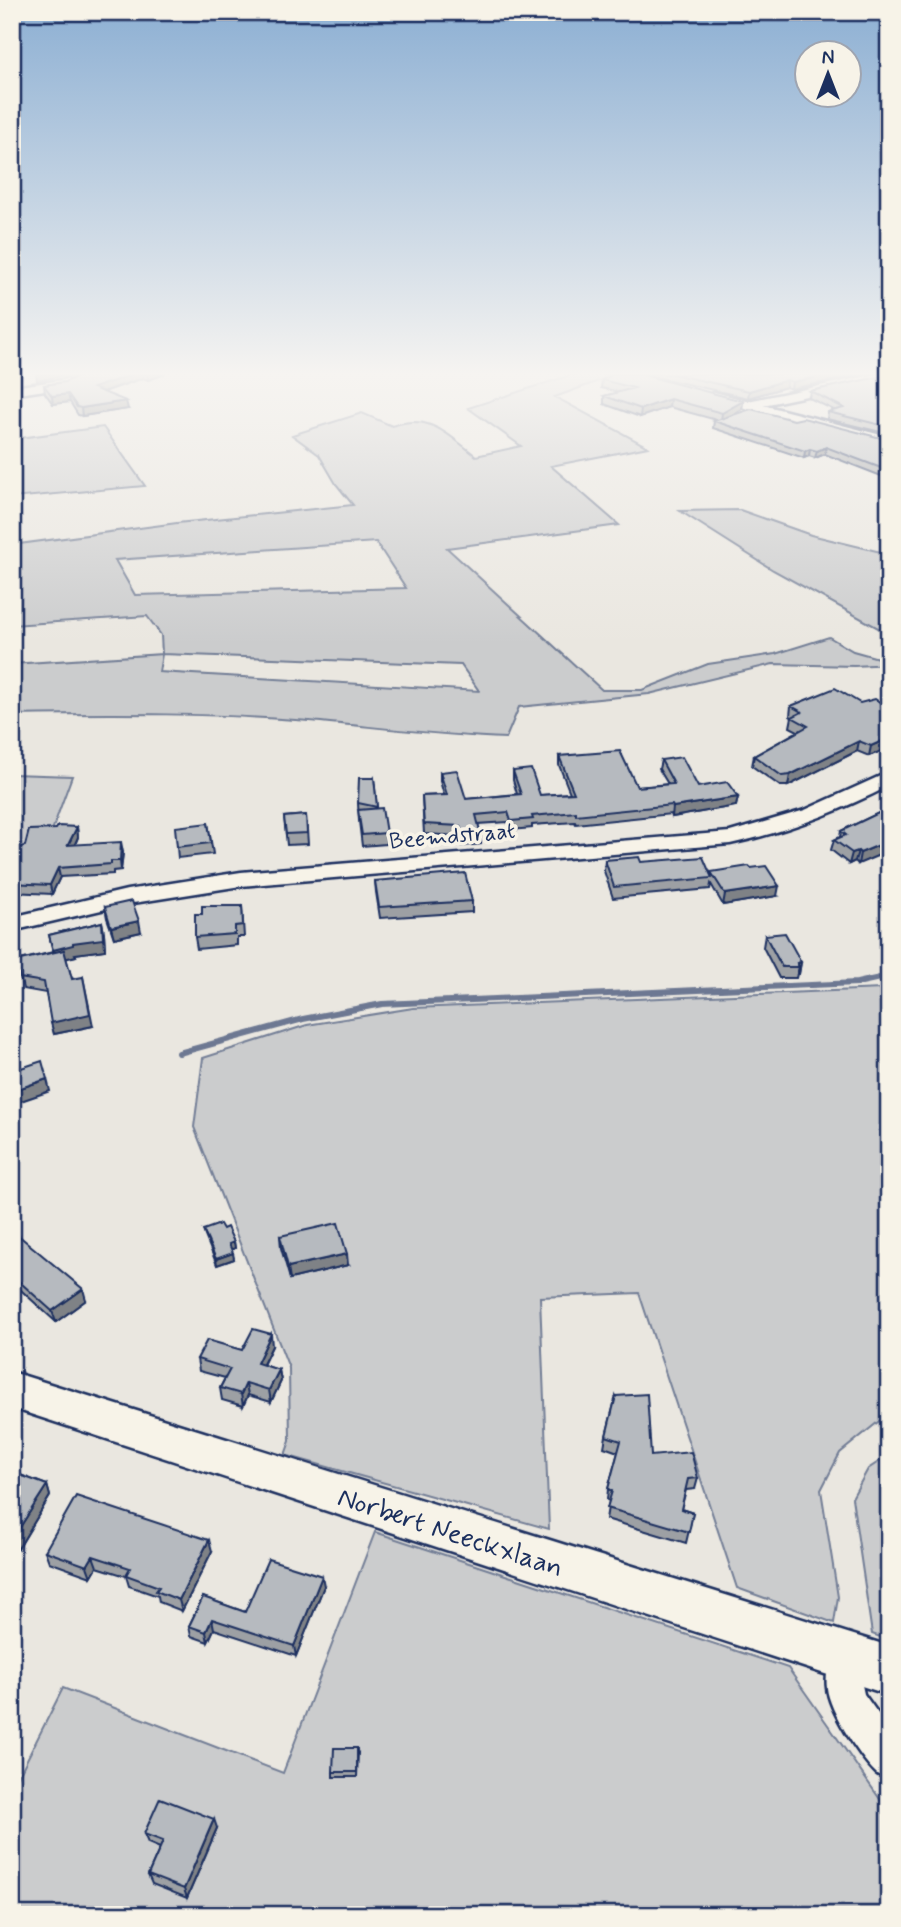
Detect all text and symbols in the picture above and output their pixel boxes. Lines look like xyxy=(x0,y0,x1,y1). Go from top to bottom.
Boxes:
north arrow xyxy=(792,38,862,108)
text: N xyxy=(822,46,834,71)
street label: Beemdstraat xyxy=(388,817,517,857)
street label: Norbert Neeckxlaan xyxy=(333,1479,568,1587)

